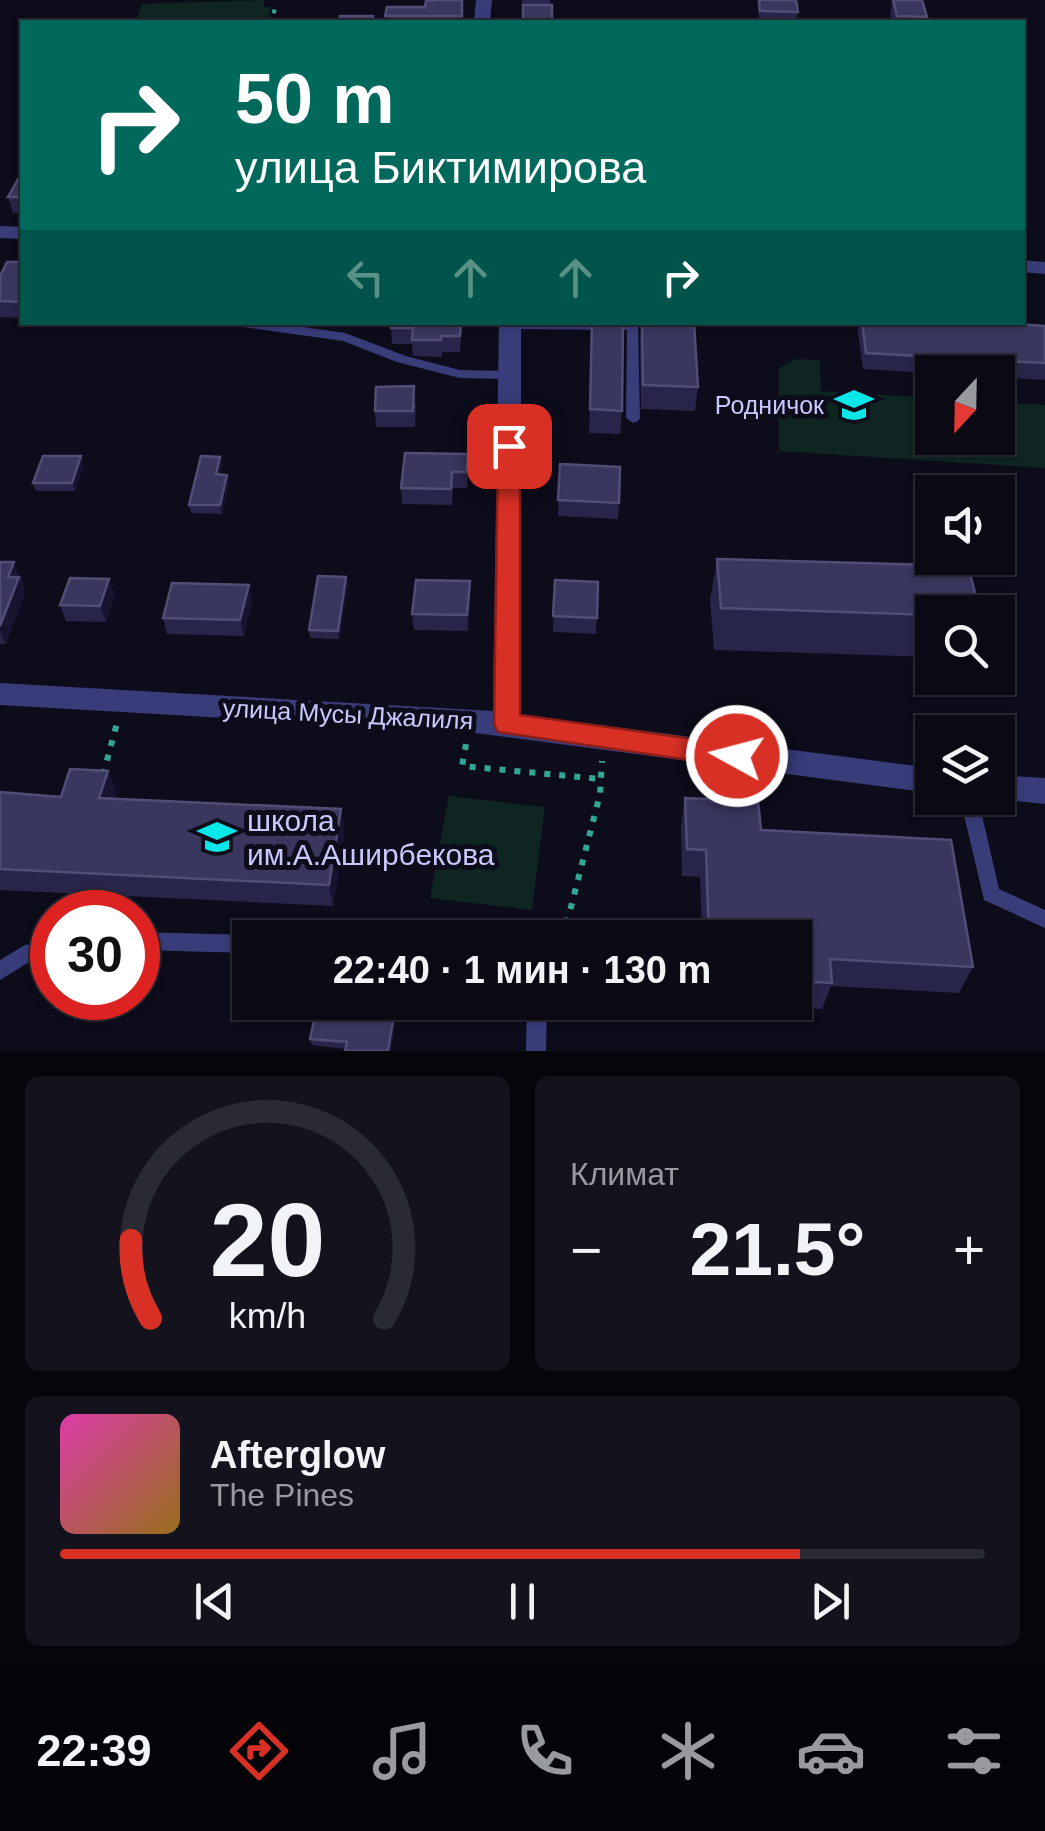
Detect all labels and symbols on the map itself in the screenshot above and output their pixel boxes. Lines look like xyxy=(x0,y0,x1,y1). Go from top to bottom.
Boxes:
north arrow xyxy=(915,355,1015,455)
school or university icon: Родничок xyxy=(833,384,875,426)
place label: Родничок xyxy=(715,391,825,419)
pin xyxy=(467,404,552,489)
street label: улица Мусы Джалиля xyxy=(222,693,474,735)
position arrow xyxy=(685,704,789,808)
place label: школа им.А.Аширбекова xyxy=(247,804,495,871)
school or university icon: школа им.А.Аширбекова xyxy=(196,816,238,858)
speed limit sign: 30 xyxy=(30,890,160,1020)

